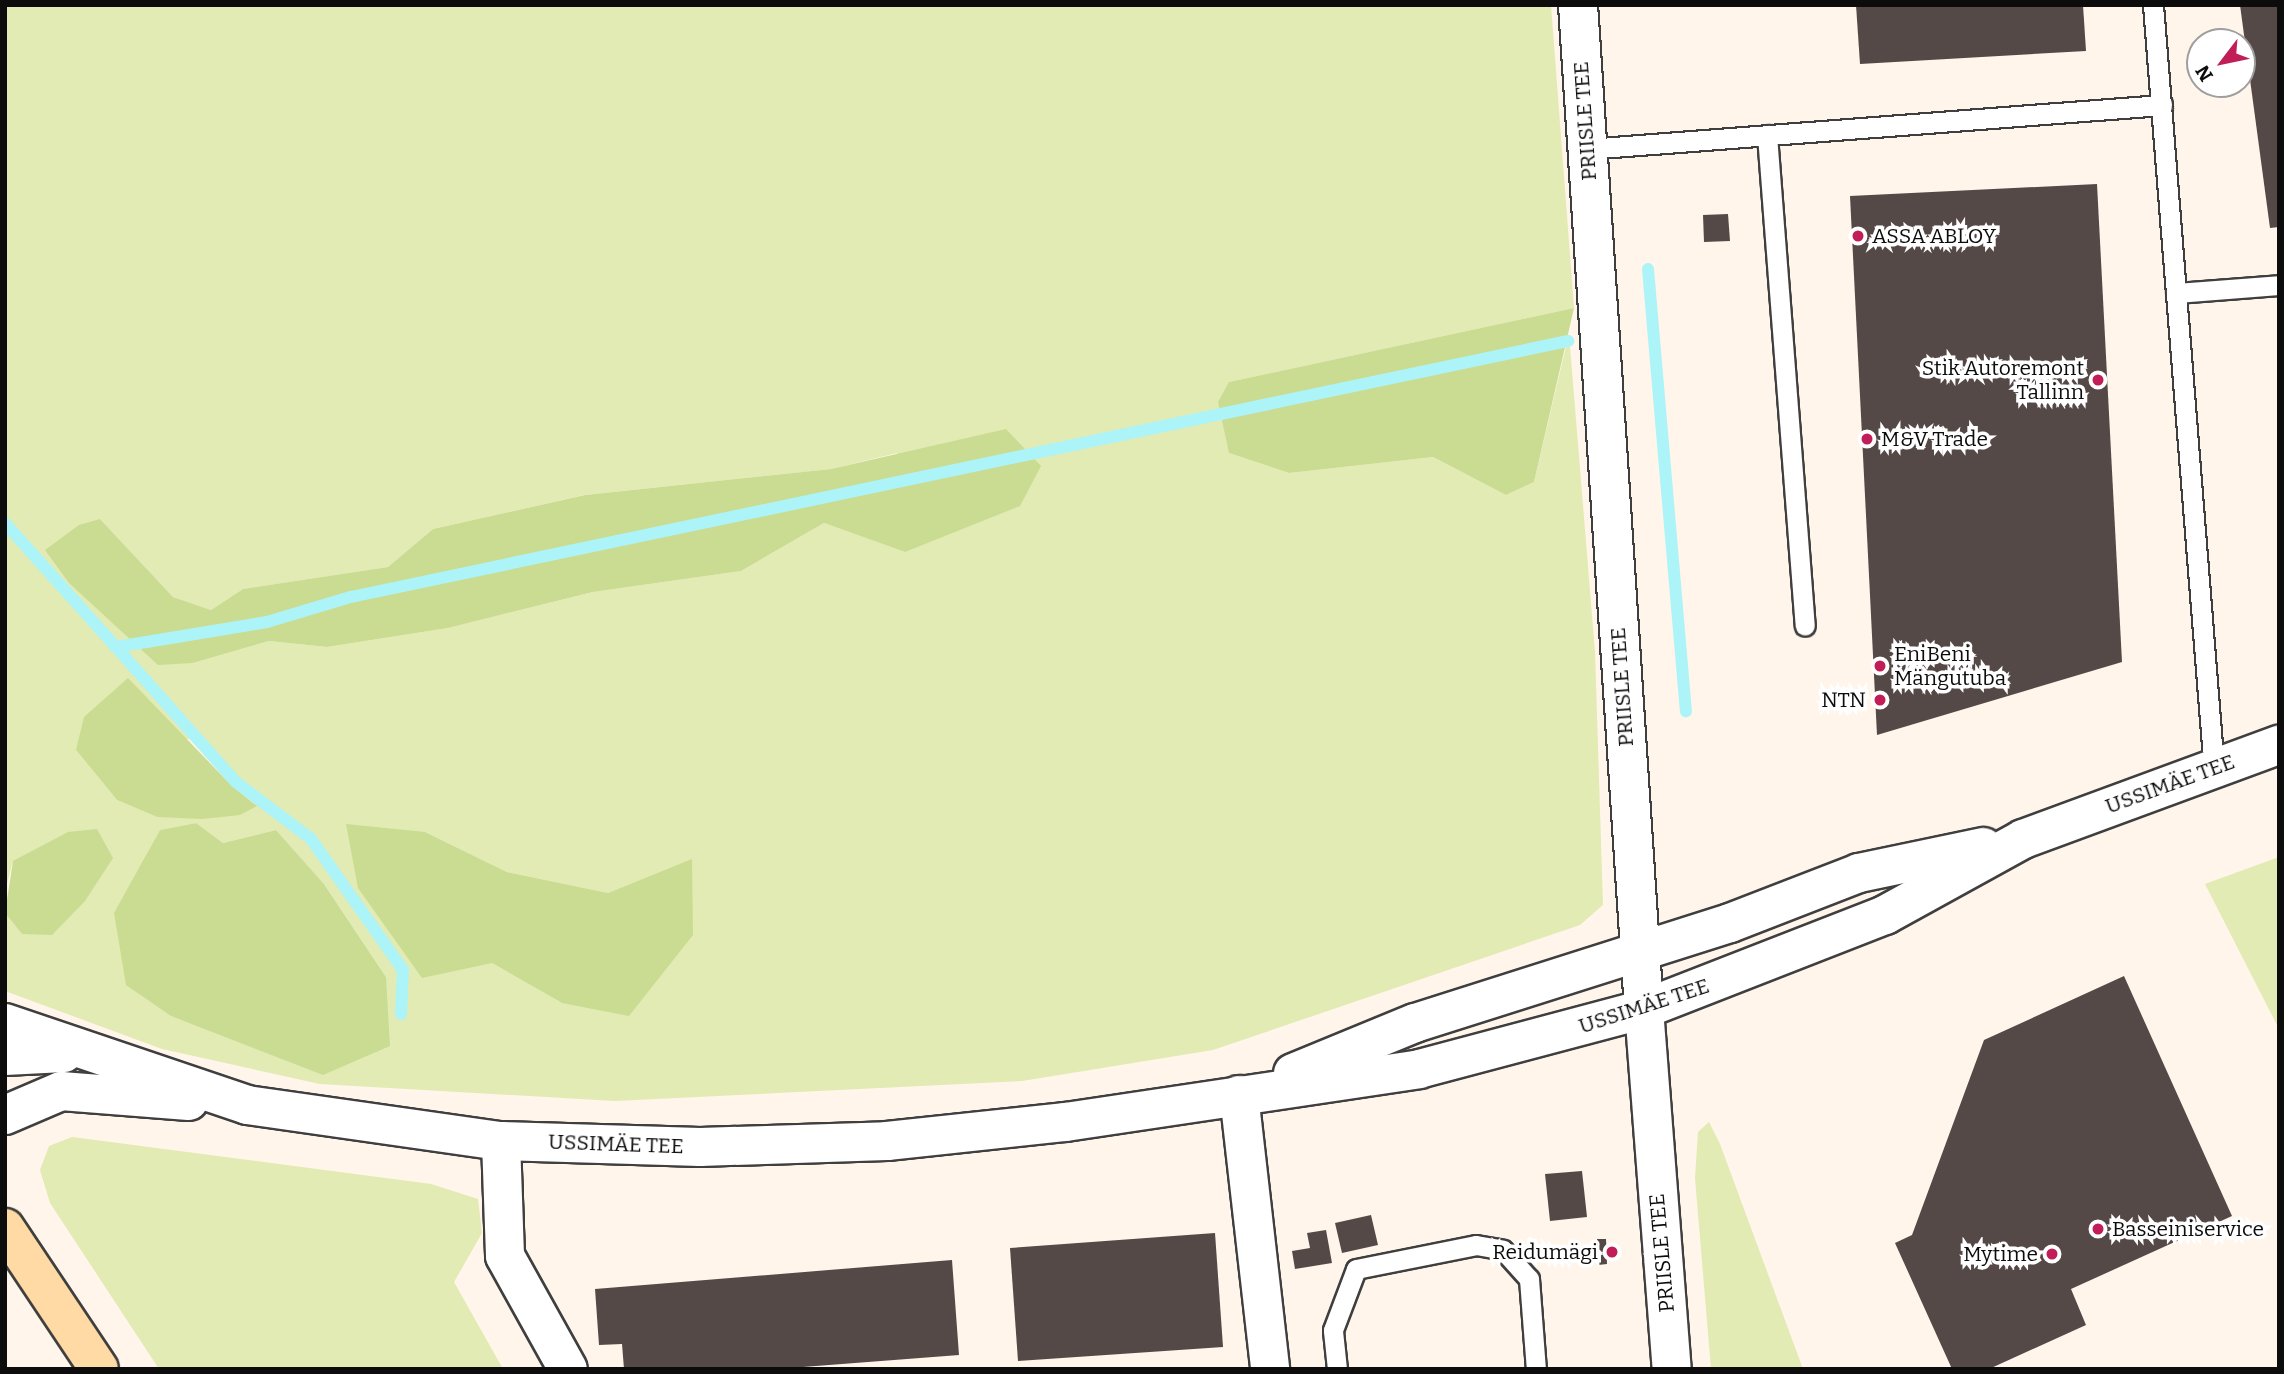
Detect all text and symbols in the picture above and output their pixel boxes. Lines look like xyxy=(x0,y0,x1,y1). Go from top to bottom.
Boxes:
north arrow xyxy=(2186,28,2256,98)
street label: PRIISLE TEE xyxy=(1568,61,1602,181)
text: N xyxy=(2191,61,2218,86)
place label: ASSA ABLOY xyxy=(1872,223,1996,249)
marker: ASSA ABLOY xyxy=(1850,228,1866,244)
place label: Stik Autoremont Tallinn xyxy=(1922,355,2084,405)
marker: Stik Autoremont Tallinn xyxy=(2090,372,2106,388)
place label: M&V Trade xyxy=(1881,426,1988,452)
marker: M&V Trade xyxy=(1859,431,1875,447)
street label: PRIISLE TEE xyxy=(1605,627,1639,747)
place label: EniBeni Mängutuba xyxy=(1894,641,2006,691)
marker: EniBeni Mängutuba xyxy=(1872,658,1888,674)
place label: NTN xyxy=(1821,687,1866,713)
marker: NTN xyxy=(1872,692,1888,708)
street label: USSIMÄE TEE xyxy=(2102,749,2238,819)
street label: USSIMÄE TEE xyxy=(1576,973,1712,1039)
street label: USSIMÄE TEE xyxy=(548,1129,684,1159)
street label: PRIISLE TEE xyxy=(1644,1192,1680,1314)
place label: Basseiniservice xyxy=(2112,1216,2264,1242)
marker: Basseiniservice xyxy=(2090,1221,2106,1237)
place label: Reidumägi xyxy=(1492,1239,1598,1265)
place label: Mytime xyxy=(1963,1241,2038,1267)
marker: Reidumägi xyxy=(1604,1244,1620,1260)
marker: Mytime xyxy=(2044,1246,2060,1262)

